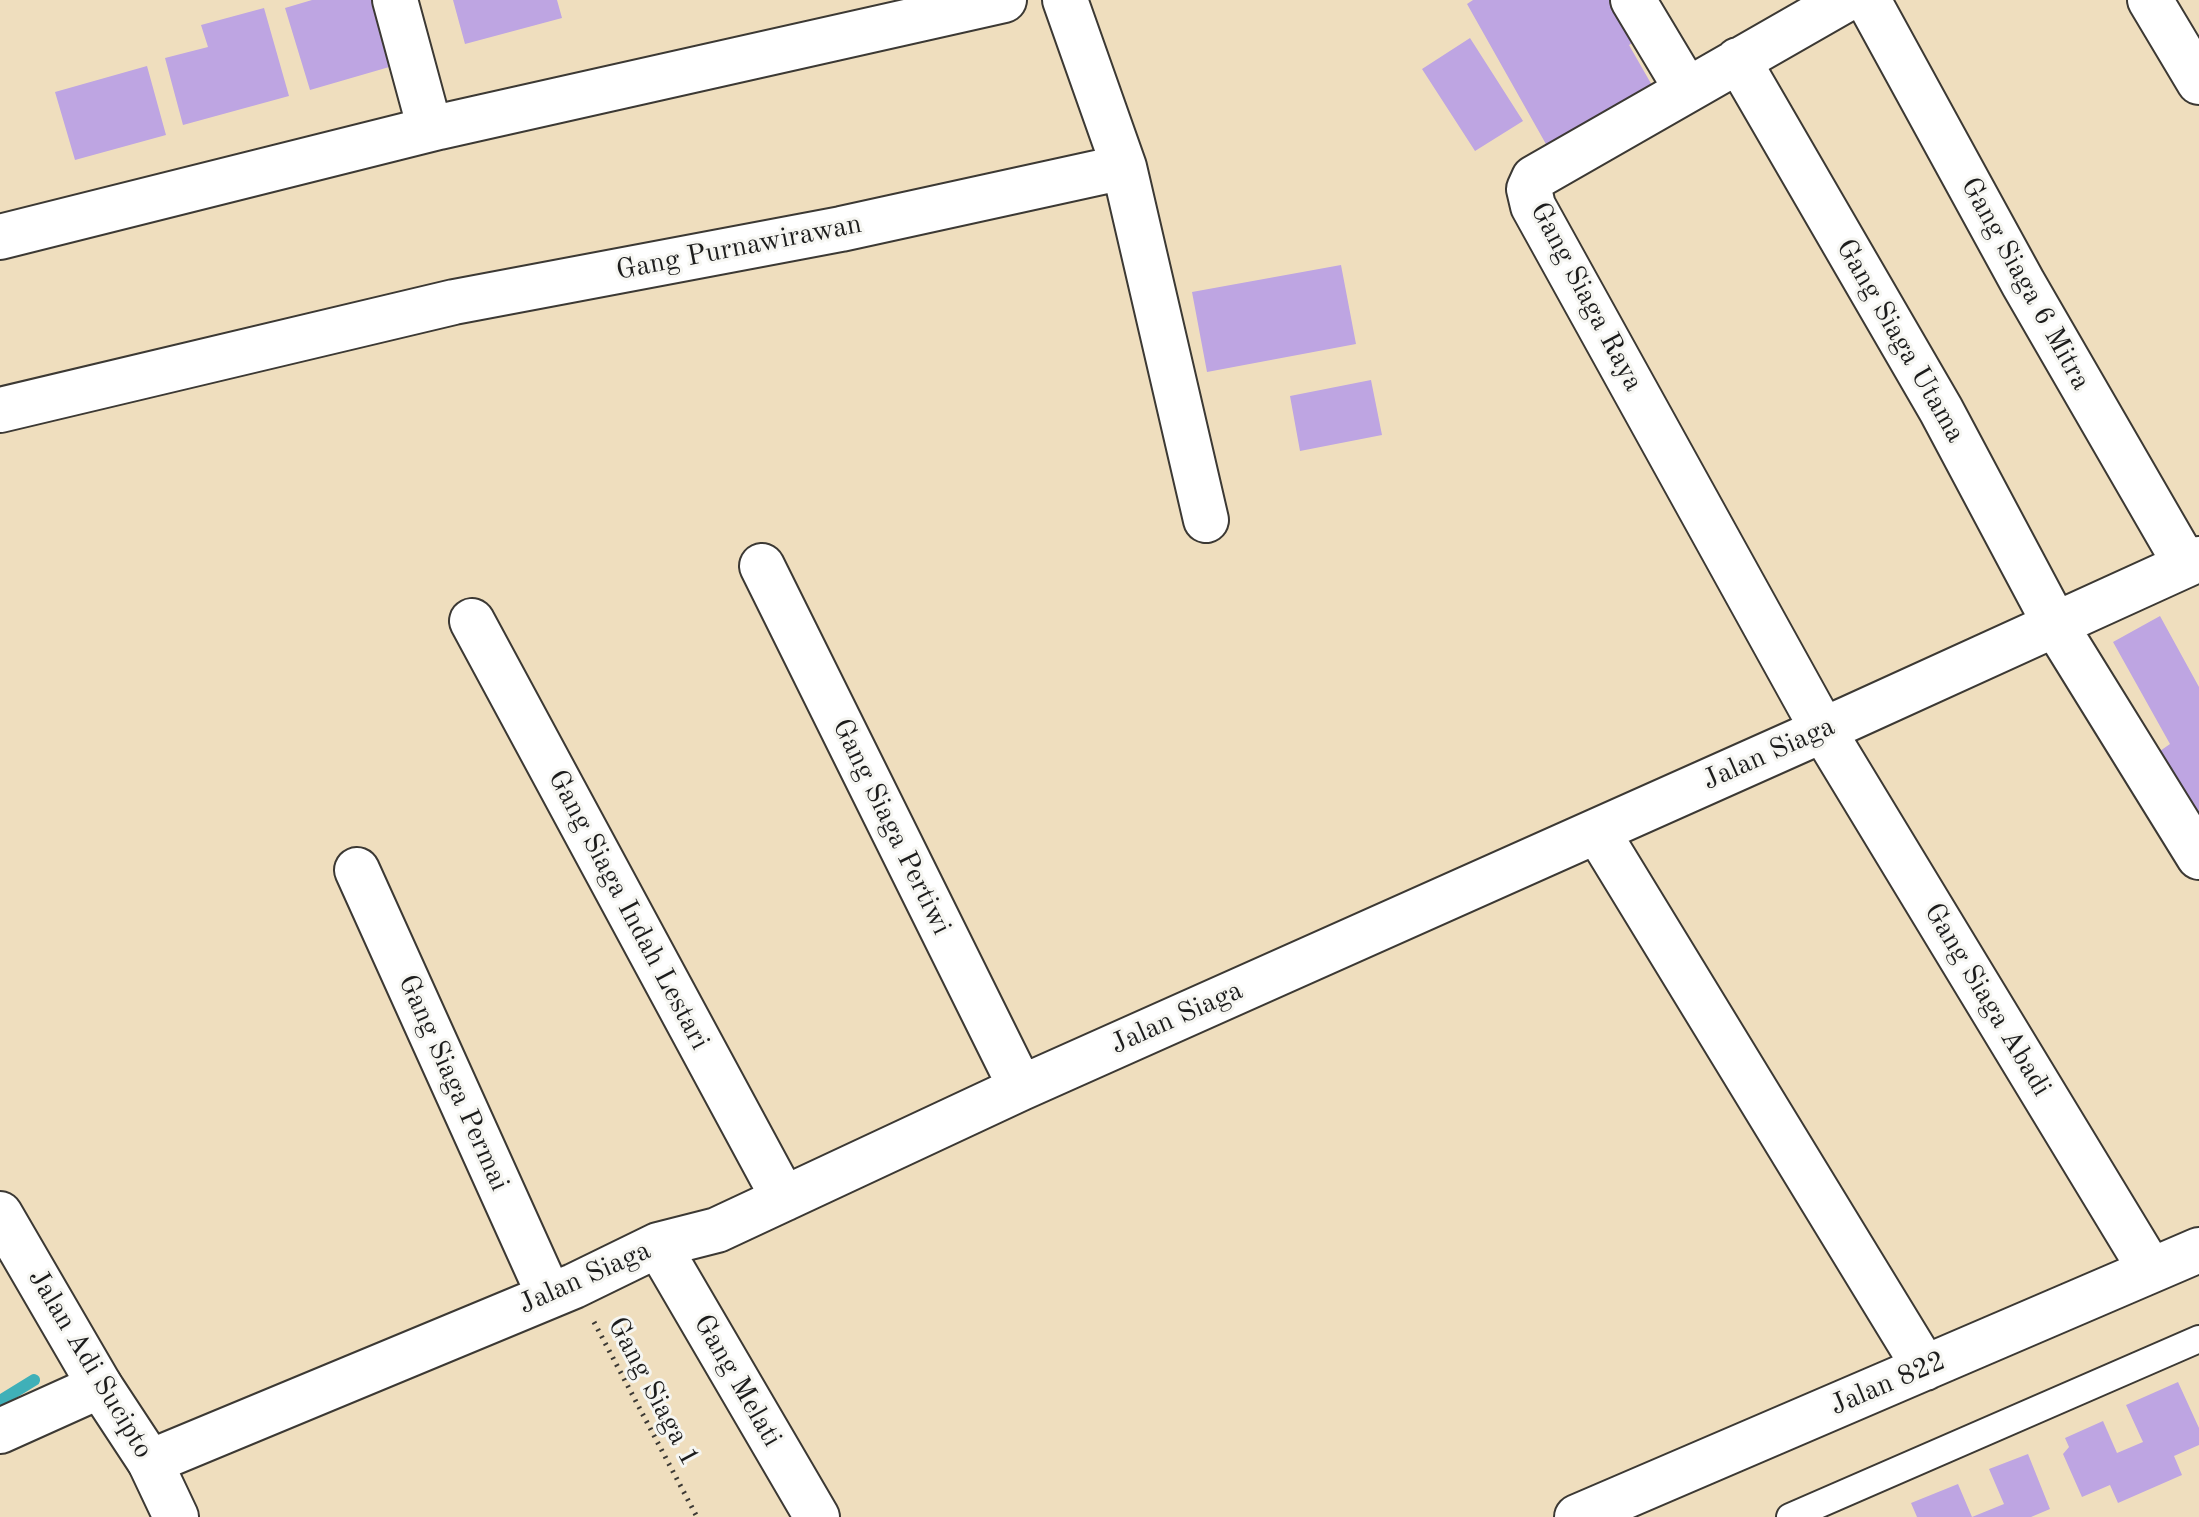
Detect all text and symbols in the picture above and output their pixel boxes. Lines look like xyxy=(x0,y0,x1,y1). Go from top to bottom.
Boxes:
street label: Gang Siaga 6 Mitra xyxy=(1953,172,2097,396)
street label: Gang Siaga Raya xyxy=(1522,197,1650,397)
street label: Gang Purnawirawan xyxy=(613,208,865,288)
street label: Gang Siaga Utama xyxy=(1828,233,1972,449)
street label: Jalan Siaga xyxy=(1698,710,1840,798)
street label: Gang Siaga Pertiwi xyxy=(824,713,958,941)
street label: Gang Siaga Indah Lestari xyxy=(540,764,716,1056)
street label: Gang Siaga Abadi xyxy=(1916,897,2058,1103)
street label: Gang Siaga Permai xyxy=(390,970,516,1196)
street label: Jalan Siaga xyxy=(1106,974,1248,1062)
street label: Jalan Siaga xyxy=(514,1234,656,1322)
street label: Jalan Adi Sucipto xyxy=(20,1263,160,1465)
street label: Gang Melati xyxy=(686,1309,788,1453)
street label: Gang Siaga 1 xyxy=(600,1312,706,1472)
street label: Jalan 822 xyxy=(1825,1345,1951,1423)

